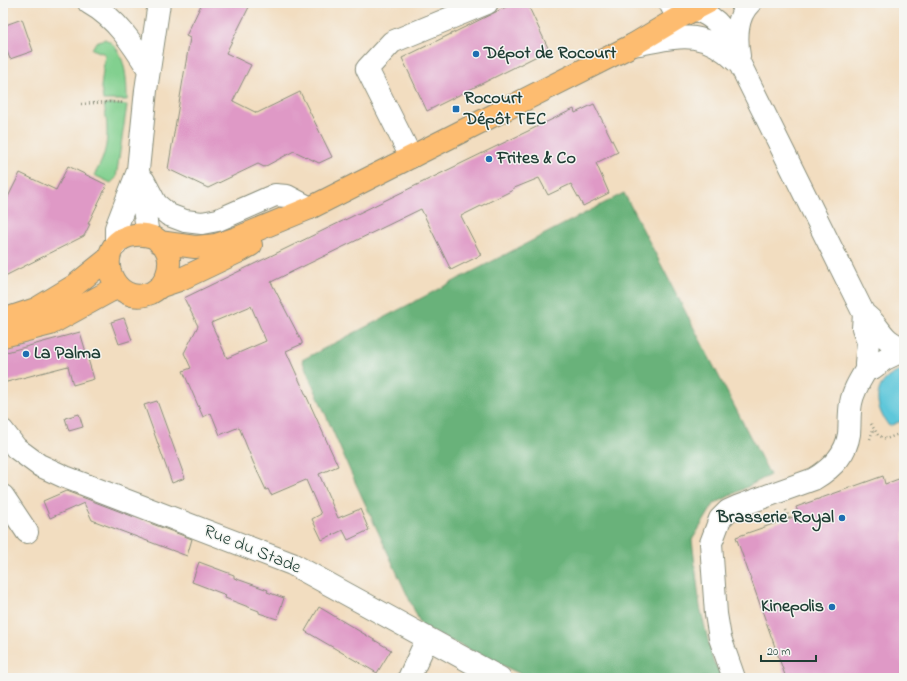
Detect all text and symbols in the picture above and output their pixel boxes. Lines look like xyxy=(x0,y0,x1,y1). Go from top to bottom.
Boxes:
place label: Dépot de Rocourt xyxy=(483,41,617,67)
marker: Dépot de Rocourt xyxy=(471,49,481,59)
place label: Rocourt Dépôt TEC xyxy=(463,86,546,133)
marker: Rocourt Dépôt TEC xyxy=(451,104,461,114)
place label: Frites & Co xyxy=(496,146,576,172)
marker: Frites & Co xyxy=(484,154,494,164)
place label: La Palma xyxy=(34,341,101,367)
marker: La Palma xyxy=(21,349,31,359)
place label: Brasserie Royal xyxy=(716,505,834,532)
marker: Brasserie Royal xyxy=(837,513,847,523)
street label: Rue du Stade xyxy=(199,519,306,582)
place label: Kinepolis xyxy=(761,594,824,620)
marker: Kinepolis xyxy=(827,602,837,612)
scale bar xyxy=(761,637,816,663)
text: 20 m xyxy=(767,643,790,661)

